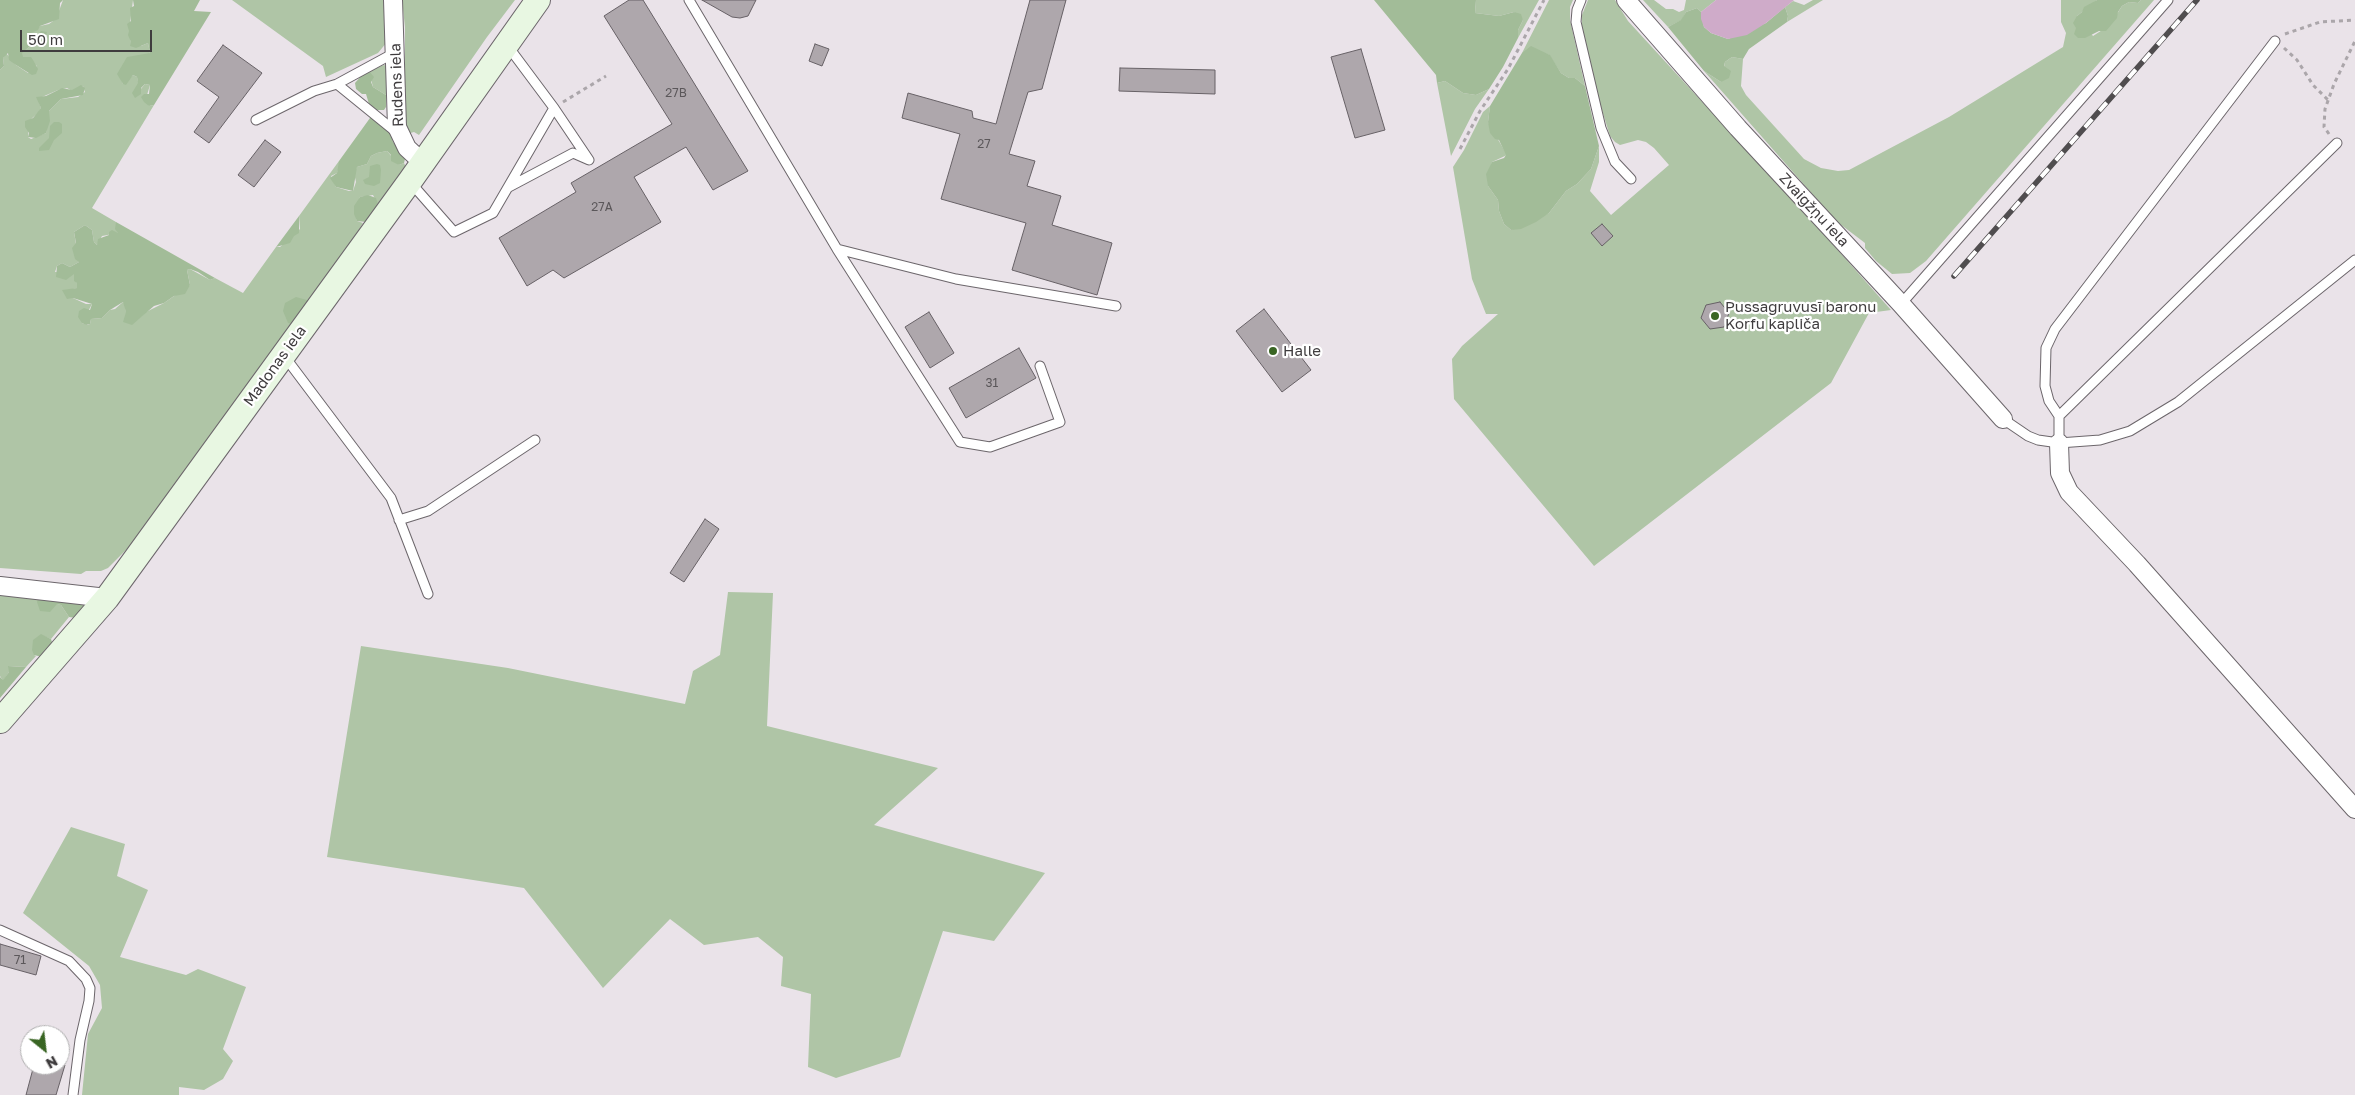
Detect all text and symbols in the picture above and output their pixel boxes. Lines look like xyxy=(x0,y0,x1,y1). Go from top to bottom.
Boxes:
scale bar xyxy=(22,20,155,52)
text: 50 m xyxy=(28,30,63,48)
street label: Rudens iela xyxy=(387,43,407,127)
house number: 27B xyxy=(665,86,687,100)
house number: 27 xyxy=(977,137,991,151)
street label: Zvaigžņu iela xyxy=(1775,169,1853,251)
house number: 27A xyxy=(591,200,613,214)
place label: Pussagruvusī baronu Korfu kapliča xyxy=(1725,298,1876,333)
marker: Pussagruvusī baronu Korfu kapliča xyxy=(1709,310,1721,322)
street label: Madonas iela xyxy=(240,322,310,410)
place label: Halle xyxy=(1283,342,1321,360)
marker: Halle xyxy=(1267,345,1279,357)
house number: 31 xyxy=(986,376,998,390)
house number: 71 xyxy=(14,953,26,967)
north arrow xyxy=(20,1025,70,1075)
text: N xyxy=(43,1053,61,1073)

